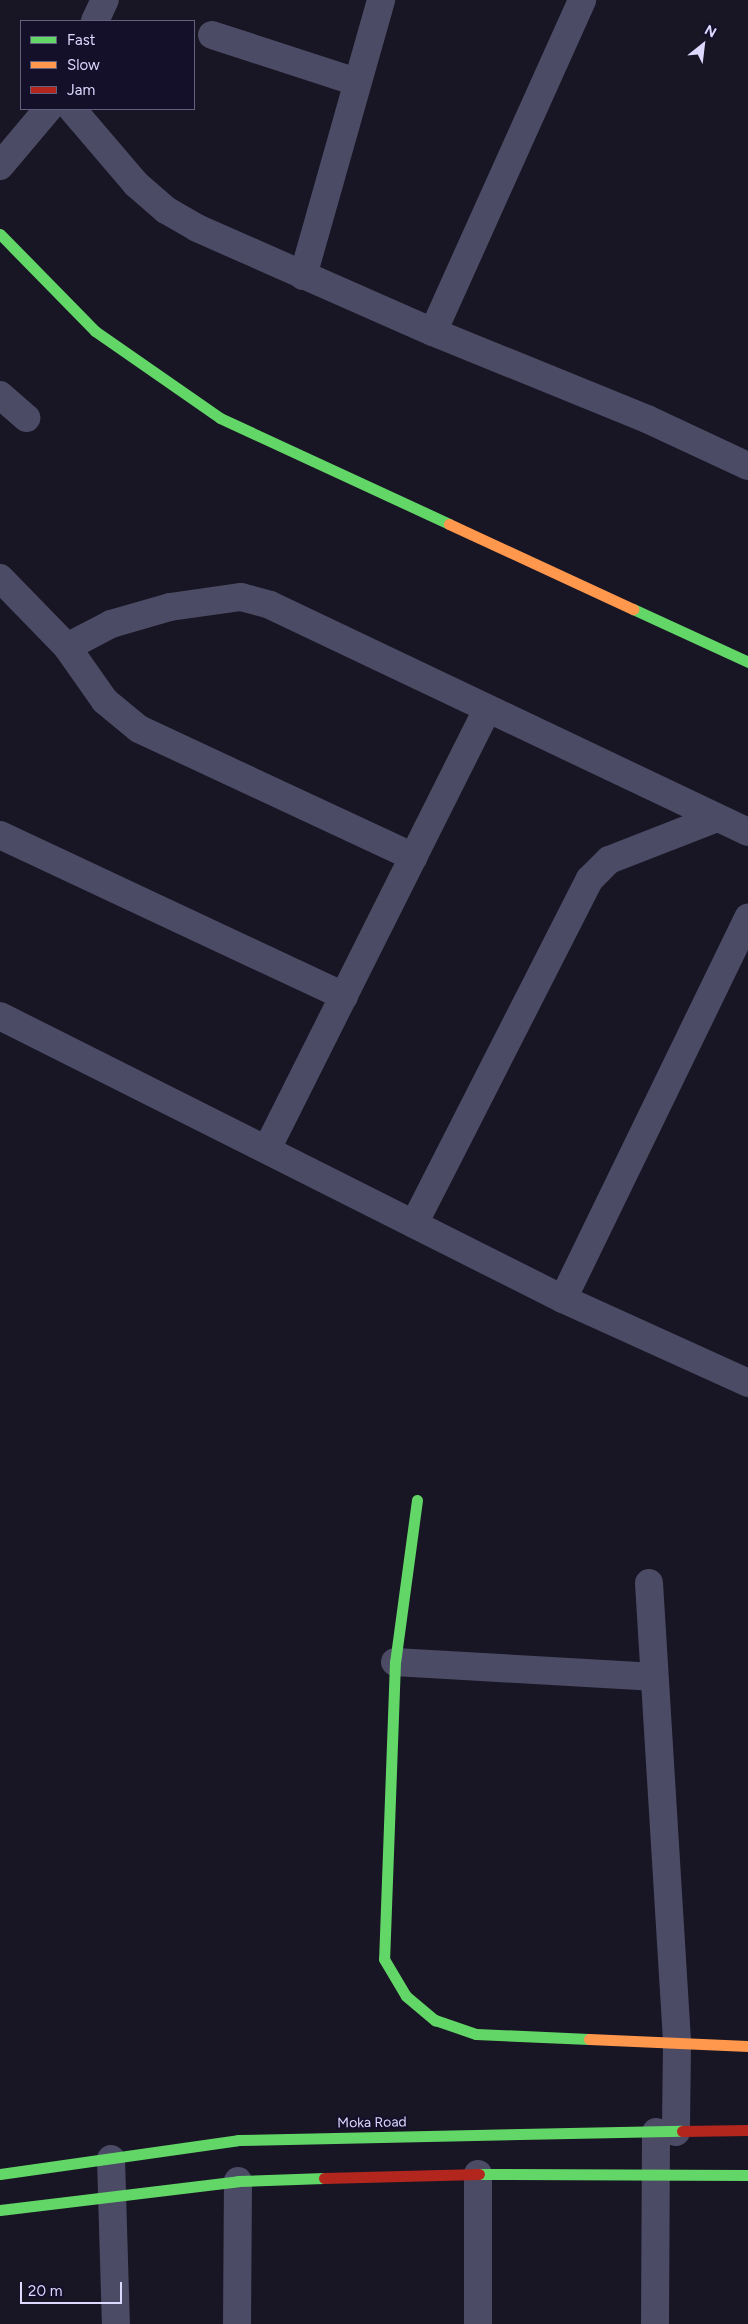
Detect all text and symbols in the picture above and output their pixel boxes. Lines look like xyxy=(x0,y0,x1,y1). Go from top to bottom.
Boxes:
legend xyxy=(20,20,195,110)
north arrow xyxy=(678,20,728,70)
text: N xyxy=(702,21,719,41)
text: Fast xyxy=(67,31,95,49)
text: Slow xyxy=(67,56,100,74)
text: Jam xyxy=(67,81,95,99)
street label: Moka Road xyxy=(337,2114,407,2132)
scale bar xyxy=(22,2272,125,2304)
text: 20 m xyxy=(28,2282,62,2300)

